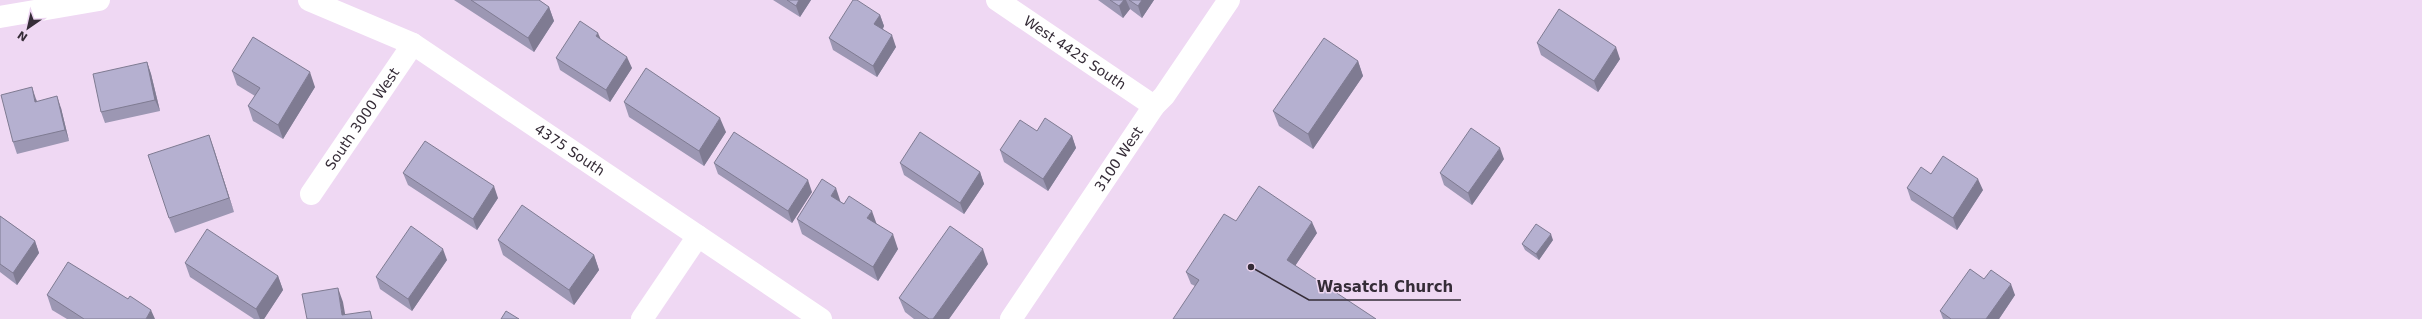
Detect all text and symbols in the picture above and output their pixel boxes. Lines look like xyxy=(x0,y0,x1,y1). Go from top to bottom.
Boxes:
north arrow xyxy=(8,8,48,48)
street label: West 4425 South xyxy=(1021,12,1129,93)
text: N xyxy=(15,28,30,44)
street label: South 3000 West xyxy=(322,64,403,173)
street label: 4375 South xyxy=(532,120,608,179)
street label: 3100 West xyxy=(1091,123,1146,194)
callout: Wasatch Church xyxy=(1309,273,1461,300)
text: Wasatch Church xyxy=(1317,278,1453,296)

